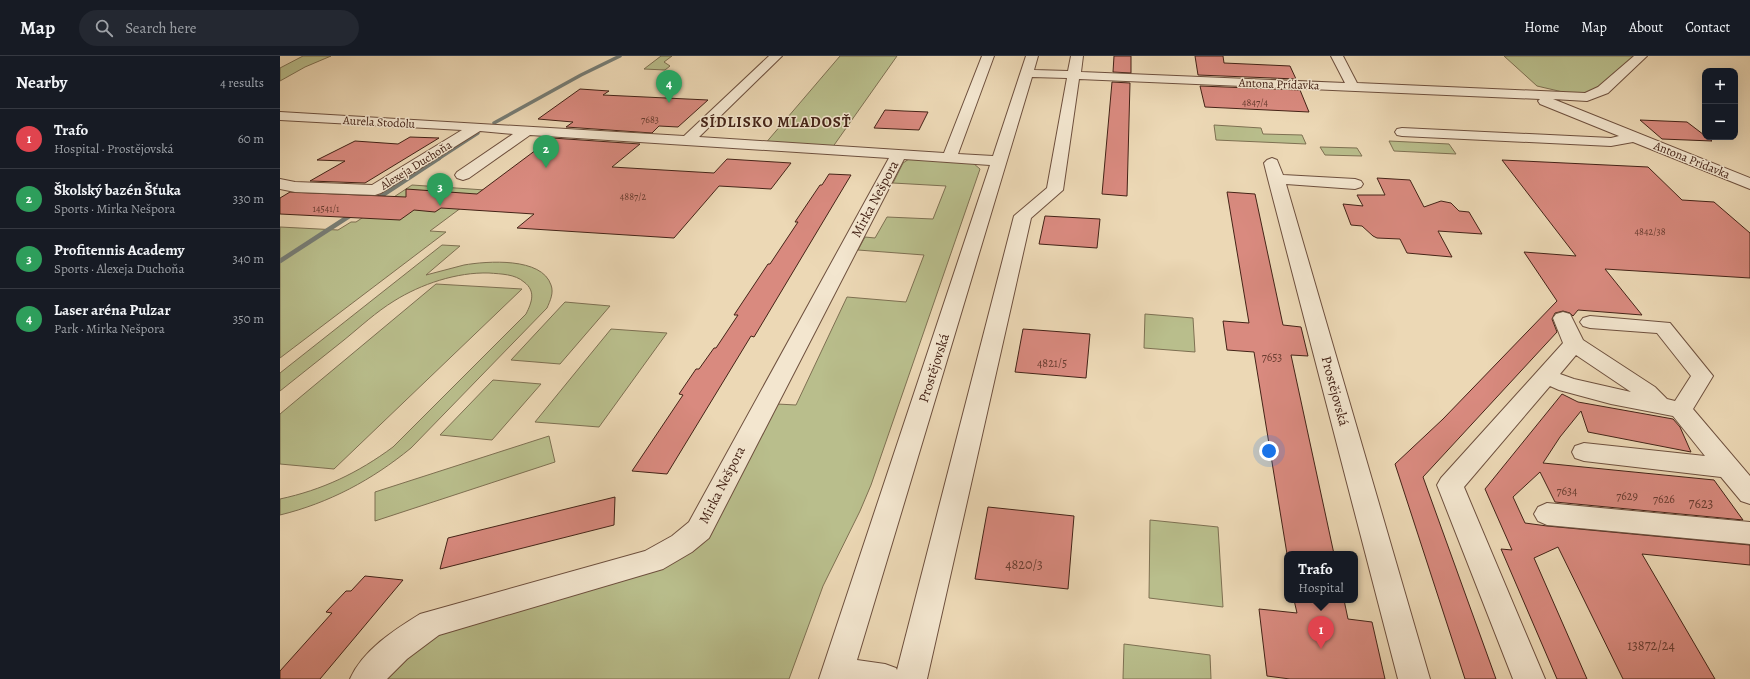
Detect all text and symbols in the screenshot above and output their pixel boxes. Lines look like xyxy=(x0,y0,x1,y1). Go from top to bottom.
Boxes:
search box xyxy=(79,10,359,46)
text: Map xyxy=(20,15,55,41)
icon: search xyxy=(93,17,115,39)
text: Search here xyxy=(125,18,197,38)
text: Home xyxy=(1524,18,1559,37)
text: Map xyxy=(1581,18,1607,37)
text: About xyxy=(1629,18,1663,37)
text: Contact xyxy=(1685,18,1730,37)
map controls xyxy=(1702,68,1738,140)
button: + xyxy=(1702,68,1738,104)
pin: 4 xyxy=(656,70,682,103)
text: Nearby xyxy=(16,71,67,94)
text: 4 results xyxy=(220,74,264,91)
street label: Antona Prídavka xyxy=(1237,75,1320,93)
house number: 4847/4 xyxy=(1242,96,1268,109)
button: − xyxy=(1702,104,1738,140)
street label: Aurela Stodolu xyxy=(342,112,416,132)
district label: SÍDLISKO MLADOSŤ xyxy=(701,112,851,132)
house number: 7683 xyxy=(641,113,659,126)
text: Trafo xyxy=(54,120,88,140)
text: 1 xyxy=(27,130,31,147)
text: 60 m xyxy=(238,130,264,147)
pin: 2 xyxy=(533,135,559,168)
street label: Alexeja Duchoňa xyxy=(376,136,455,194)
street label: Antona Prídavka xyxy=(1651,137,1733,183)
text: Hospital · Prostějovská xyxy=(54,140,174,157)
street label: Mirka Nešpora xyxy=(847,157,904,241)
pin: 3 xyxy=(427,173,453,206)
text: Školský bazén Šťuka xyxy=(54,180,181,200)
text: 2 xyxy=(26,190,32,207)
text: 330 m xyxy=(233,190,264,207)
house number: 4887/2 xyxy=(620,190,646,203)
text: Sports · Mirka Nešpora xyxy=(54,200,175,217)
house number: 14541/1 xyxy=(313,202,340,215)
house number: 4842/38 xyxy=(1635,225,1666,238)
text: Profitennis Academy xyxy=(54,240,185,260)
text: 3 xyxy=(26,250,32,267)
text: 340 m xyxy=(232,250,264,267)
text: Sports · Alexeja Duchoňa xyxy=(54,260,185,277)
text: Laser aréna Pulzar xyxy=(54,300,171,320)
text: 4 xyxy=(26,310,32,327)
text: 350 m xyxy=(233,310,264,327)
text: Park · Mirka Nešpora xyxy=(54,320,165,337)
street label: Prostějovská xyxy=(914,331,954,405)
house number: 7653 xyxy=(1262,349,1282,365)
street label: Prostějovská xyxy=(1317,354,1354,428)
house number: 4821/5 xyxy=(1037,355,1067,371)
your location xyxy=(1259,441,1279,461)
street label: Mirka Nešpora xyxy=(694,442,750,527)
house number: 7634 xyxy=(1556,483,1578,499)
house number: 7629 xyxy=(1616,488,1638,504)
house number: 7626 xyxy=(1653,491,1675,507)
house number: 7623 xyxy=(1689,494,1714,513)
popup xyxy=(1284,551,1358,603)
house number: 4820/3 xyxy=(1005,555,1043,574)
text: Trafo xyxy=(1298,559,1333,579)
text: Hospital xyxy=(1298,579,1344,596)
pin: 1 xyxy=(1308,616,1334,649)
house number: 13872/24 xyxy=(1627,636,1675,655)

